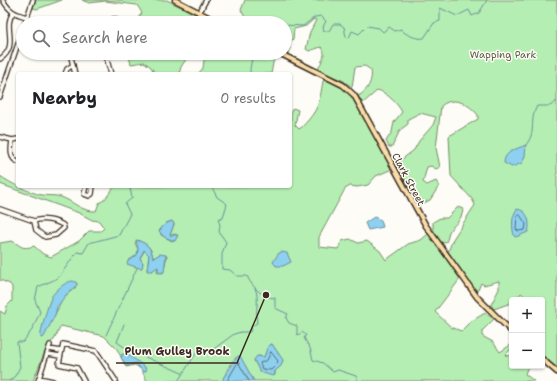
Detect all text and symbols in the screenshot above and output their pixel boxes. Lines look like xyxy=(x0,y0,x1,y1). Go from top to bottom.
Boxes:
search box xyxy=(16,16,292,60)
icon: search xyxy=(30,27,52,49)
text: Search here xyxy=(62,28,148,48)
park label: Wapping Park xyxy=(470,48,536,61)
text: Nearby xyxy=(32,87,97,109)
text: 0 results xyxy=(220,90,276,107)
street label: Clark Street xyxy=(389,151,428,208)
map controls xyxy=(509,297,545,369)
button: + xyxy=(509,297,545,333)
button: − xyxy=(509,333,545,369)
callout: Plum Gulley Brook xyxy=(116,340,237,363)
text: Plum Gulley Brook xyxy=(124,344,230,359)

